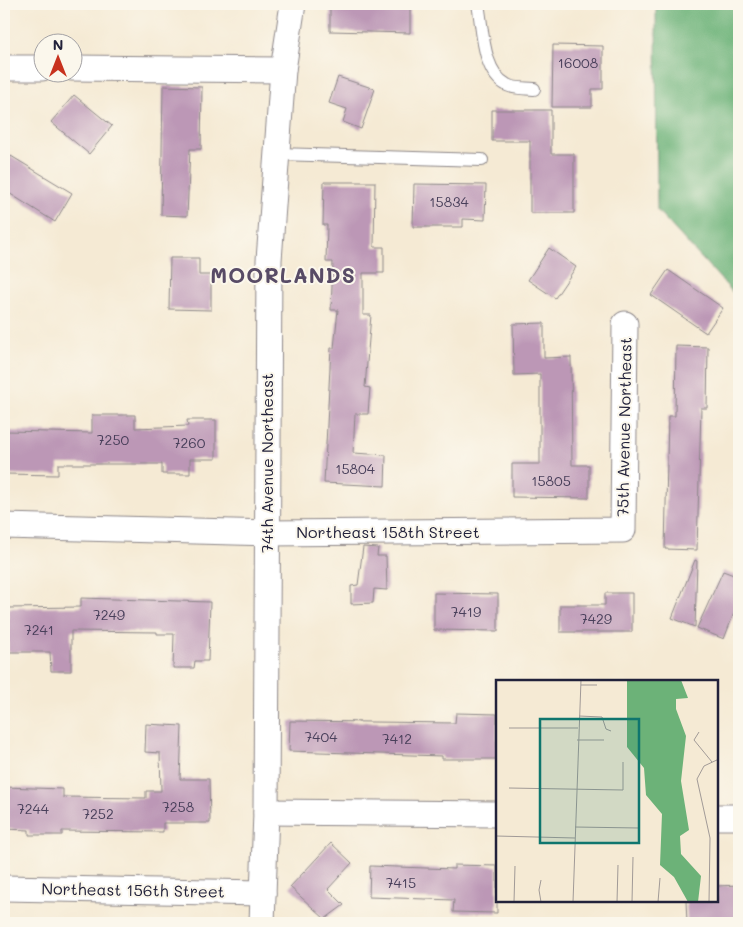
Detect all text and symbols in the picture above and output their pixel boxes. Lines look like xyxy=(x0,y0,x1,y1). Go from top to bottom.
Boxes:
north arrow xyxy=(32,32,82,82)
text: N xyxy=(53,35,63,54)
house number: 16008 xyxy=(558,53,598,72)
house number: 15834 xyxy=(429,192,469,211)
district label: MOORLANDS xyxy=(210,261,356,288)
street label: 75th Avenue Northeast xyxy=(611,337,636,517)
street label: 74th Avenue Northeast xyxy=(256,373,277,553)
house number: 7250 xyxy=(97,430,130,449)
house number: 7260 xyxy=(173,433,206,452)
house number: 15804 xyxy=(335,459,376,478)
house number: 15805 xyxy=(531,471,571,490)
street label: Northeast 158th Street xyxy=(296,521,480,542)
house number: 7419 xyxy=(451,602,481,621)
house number: 7249 xyxy=(93,605,125,624)
house number: 7429 xyxy=(580,609,612,628)
house number: 7241 xyxy=(24,620,54,639)
inset map xyxy=(496,680,718,902)
house number: 7404 xyxy=(305,727,338,746)
house number: 7412 xyxy=(382,729,412,748)
house number: 7258 xyxy=(162,797,194,816)
house number: 7244 xyxy=(17,799,50,818)
house number: 7252 xyxy=(82,804,114,823)
house number: 7415 xyxy=(386,873,416,892)
street label: Northeast 156th Street xyxy=(41,877,225,902)

